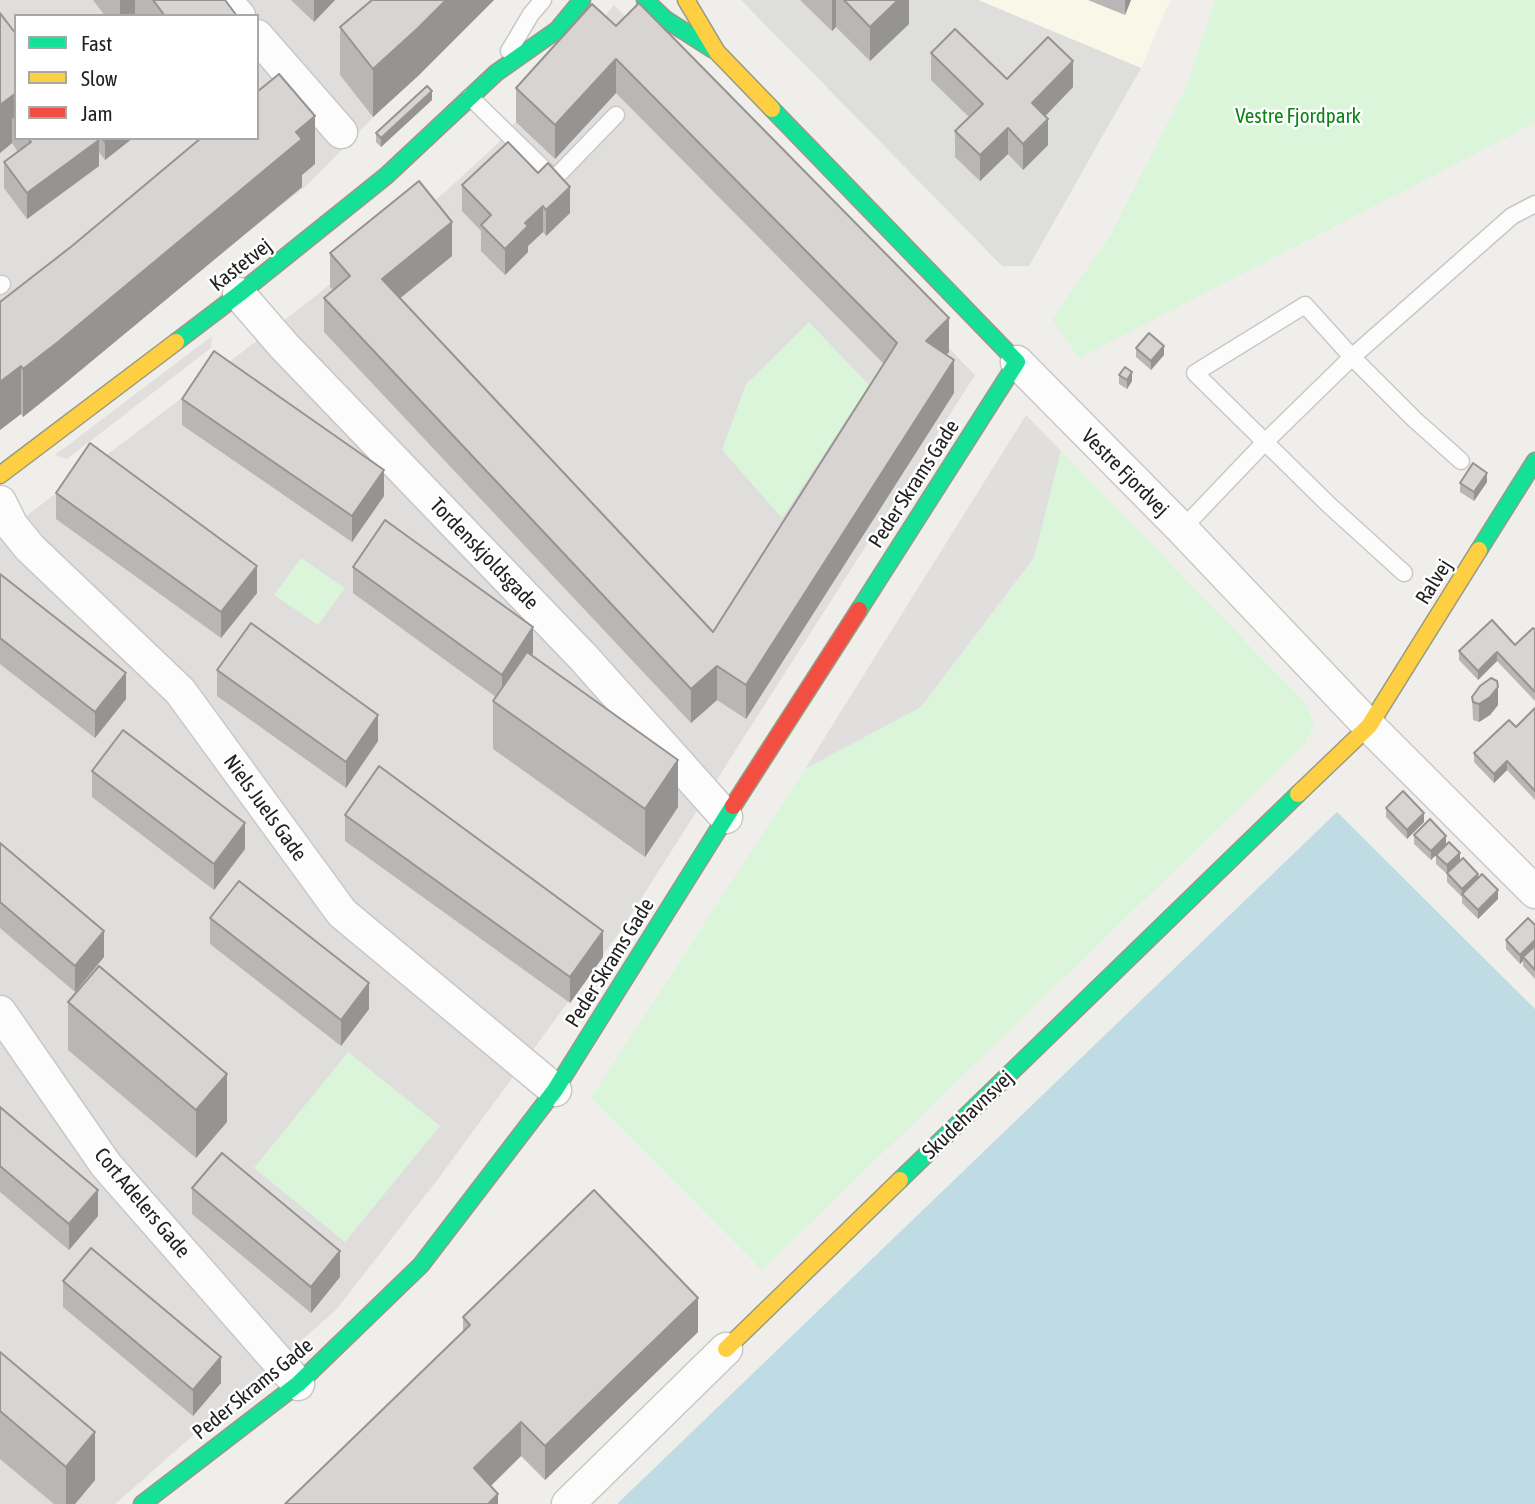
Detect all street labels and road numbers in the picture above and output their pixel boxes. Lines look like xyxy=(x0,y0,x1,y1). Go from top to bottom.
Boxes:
street label: Kastetvej xyxy=(205,233,277,297)
street label: Peder Skrams Gade xyxy=(863,415,965,553)
street label: Vestre Fjordvej xyxy=(1076,424,1174,522)
street label: Tordenskjoldsgade xyxy=(424,493,544,615)
street label: Ralvej xyxy=(1410,555,1458,609)
street label: Niels Juels Gade xyxy=(218,750,312,866)
street label: Peder Skrams Gade xyxy=(560,894,660,1032)
street label: Skudehavnsvej xyxy=(917,1065,1019,1165)
street label: Cort Adelers Gade xyxy=(89,1143,195,1263)
street label: Peder Skrams Gade xyxy=(188,1333,318,1445)

